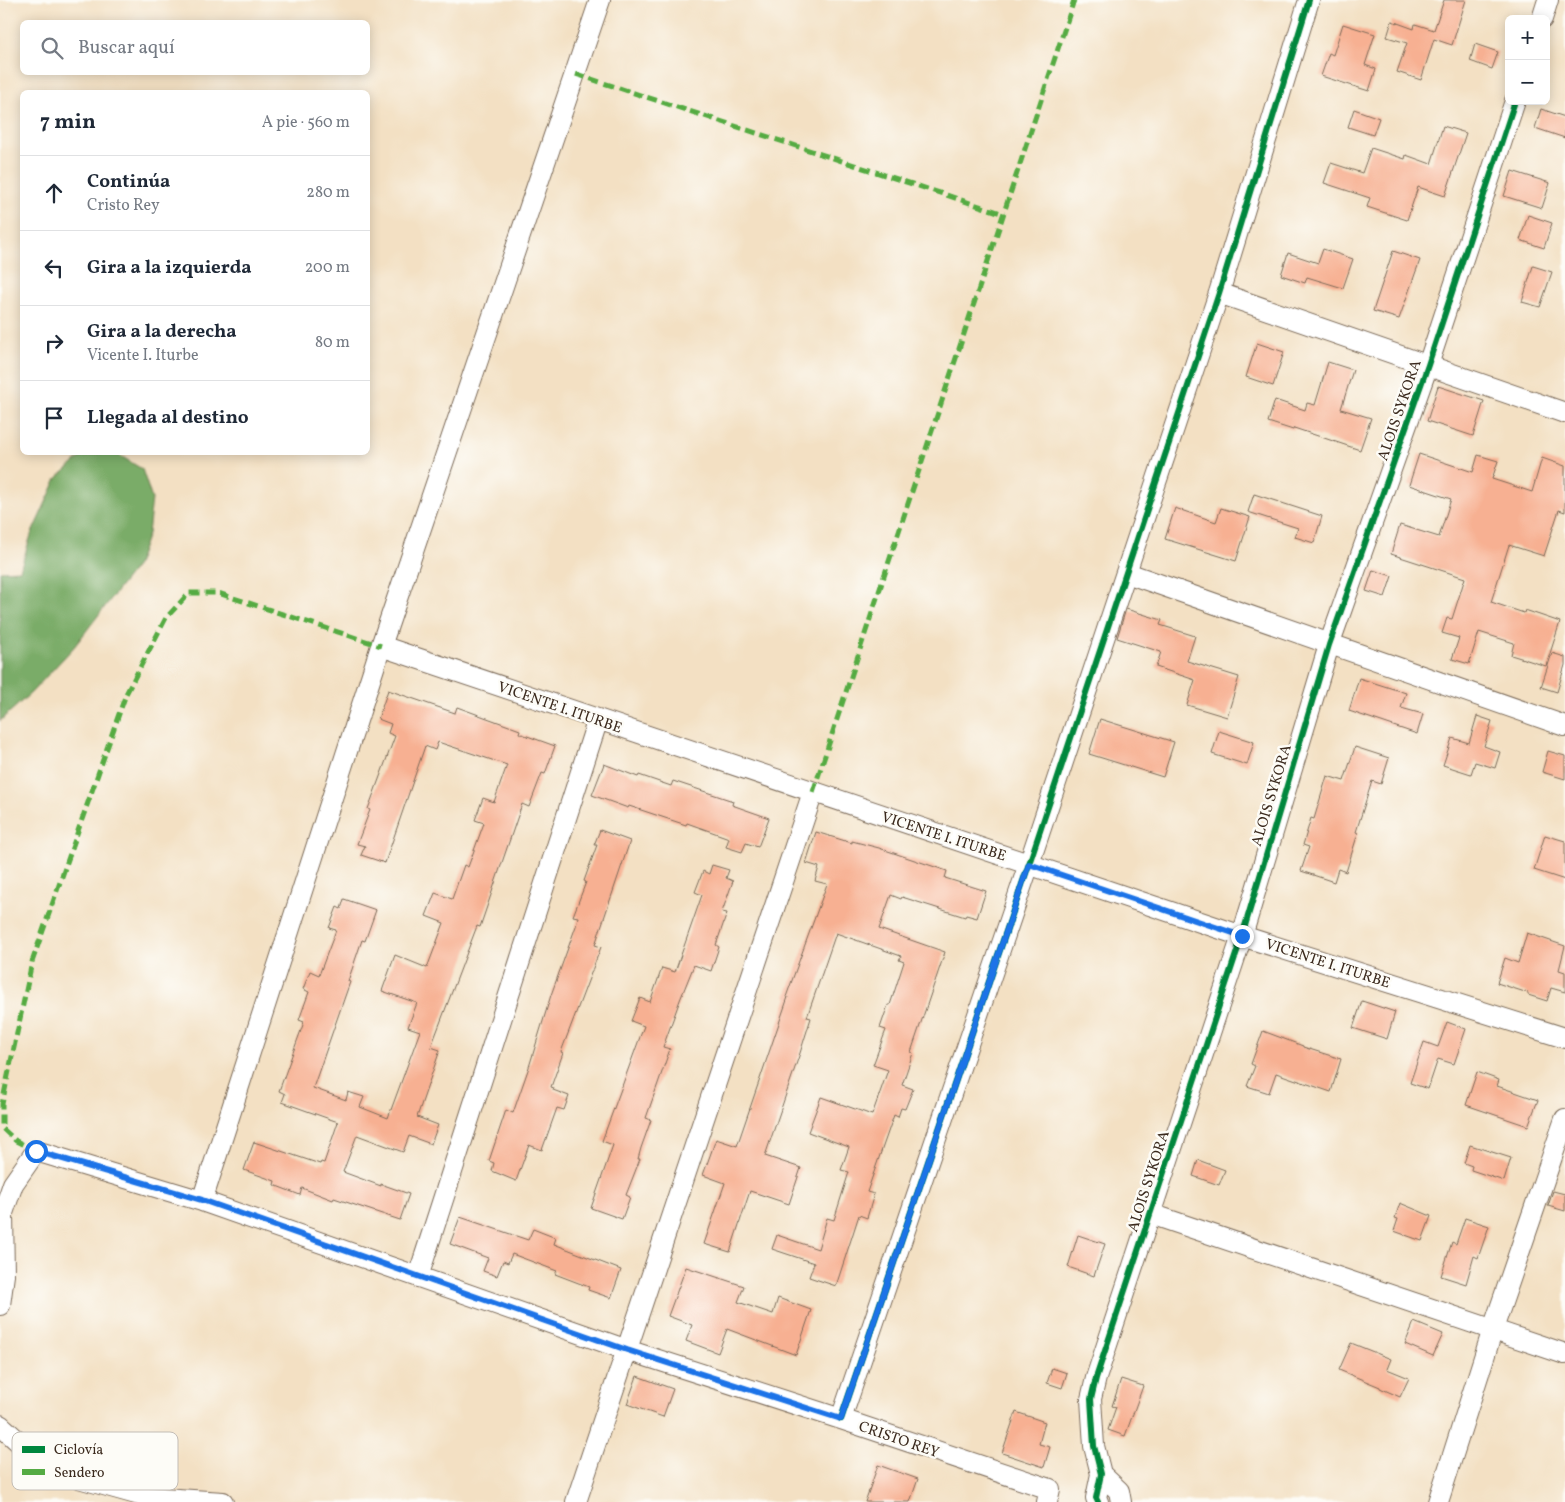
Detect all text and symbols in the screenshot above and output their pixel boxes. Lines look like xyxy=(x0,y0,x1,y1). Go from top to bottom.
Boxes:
map controls xyxy=(1505,15,1550,105)
button: + xyxy=(1505,15,1550,60)
search box xyxy=(20,20,370,75)
icon: search xyxy=(38,34,66,62)
text: Buscar aquí xyxy=(78,35,175,61)
button: − xyxy=(1505,60,1550,105)
text: 7 min xyxy=(40,108,96,137)
text: A pie · 560 m xyxy=(262,112,350,134)
text: Continúa xyxy=(87,169,170,195)
icon: ahead xyxy=(40,179,68,207)
text: 280 m xyxy=(306,182,350,204)
text: Cristo Rey xyxy=(87,195,160,217)
icon: left xyxy=(40,254,68,282)
text: Gira a la izquierda xyxy=(87,255,252,281)
text: 200 m xyxy=(305,257,350,279)
text: Gira a la derecha xyxy=(87,319,237,345)
icon: right xyxy=(40,329,68,357)
text: 80 m xyxy=(315,332,350,354)
text: Vicente I. Iturbe xyxy=(87,345,199,367)
street label: ALOIS SYKORA xyxy=(1373,357,1428,464)
icon: arrive xyxy=(40,404,68,432)
text: Llegada al destino xyxy=(87,405,249,431)
street label: VICENTE I. ITURBE xyxy=(495,677,624,740)
street label: ALOIS SYKORA xyxy=(1247,742,1298,849)
street label: VICENTE I. ITURBE xyxy=(878,807,1009,868)
route end xyxy=(1231,925,1254,948)
street label: VICENTE I. ITURBE xyxy=(1262,934,1393,995)
street label: ALOIS SYKORA xyxy=(1123,1128,1176,1235)
route start xyxy=(25,1140,48,1163)
street label: CRISTO REY xyxy=(855,1417,942,1464)
legend xyxy=(12,1432,178,1490)
text: Ciclovía xyxy=(54,1441,103,1460)
text: Sendero xyxy=(54,1464,105,1483)

